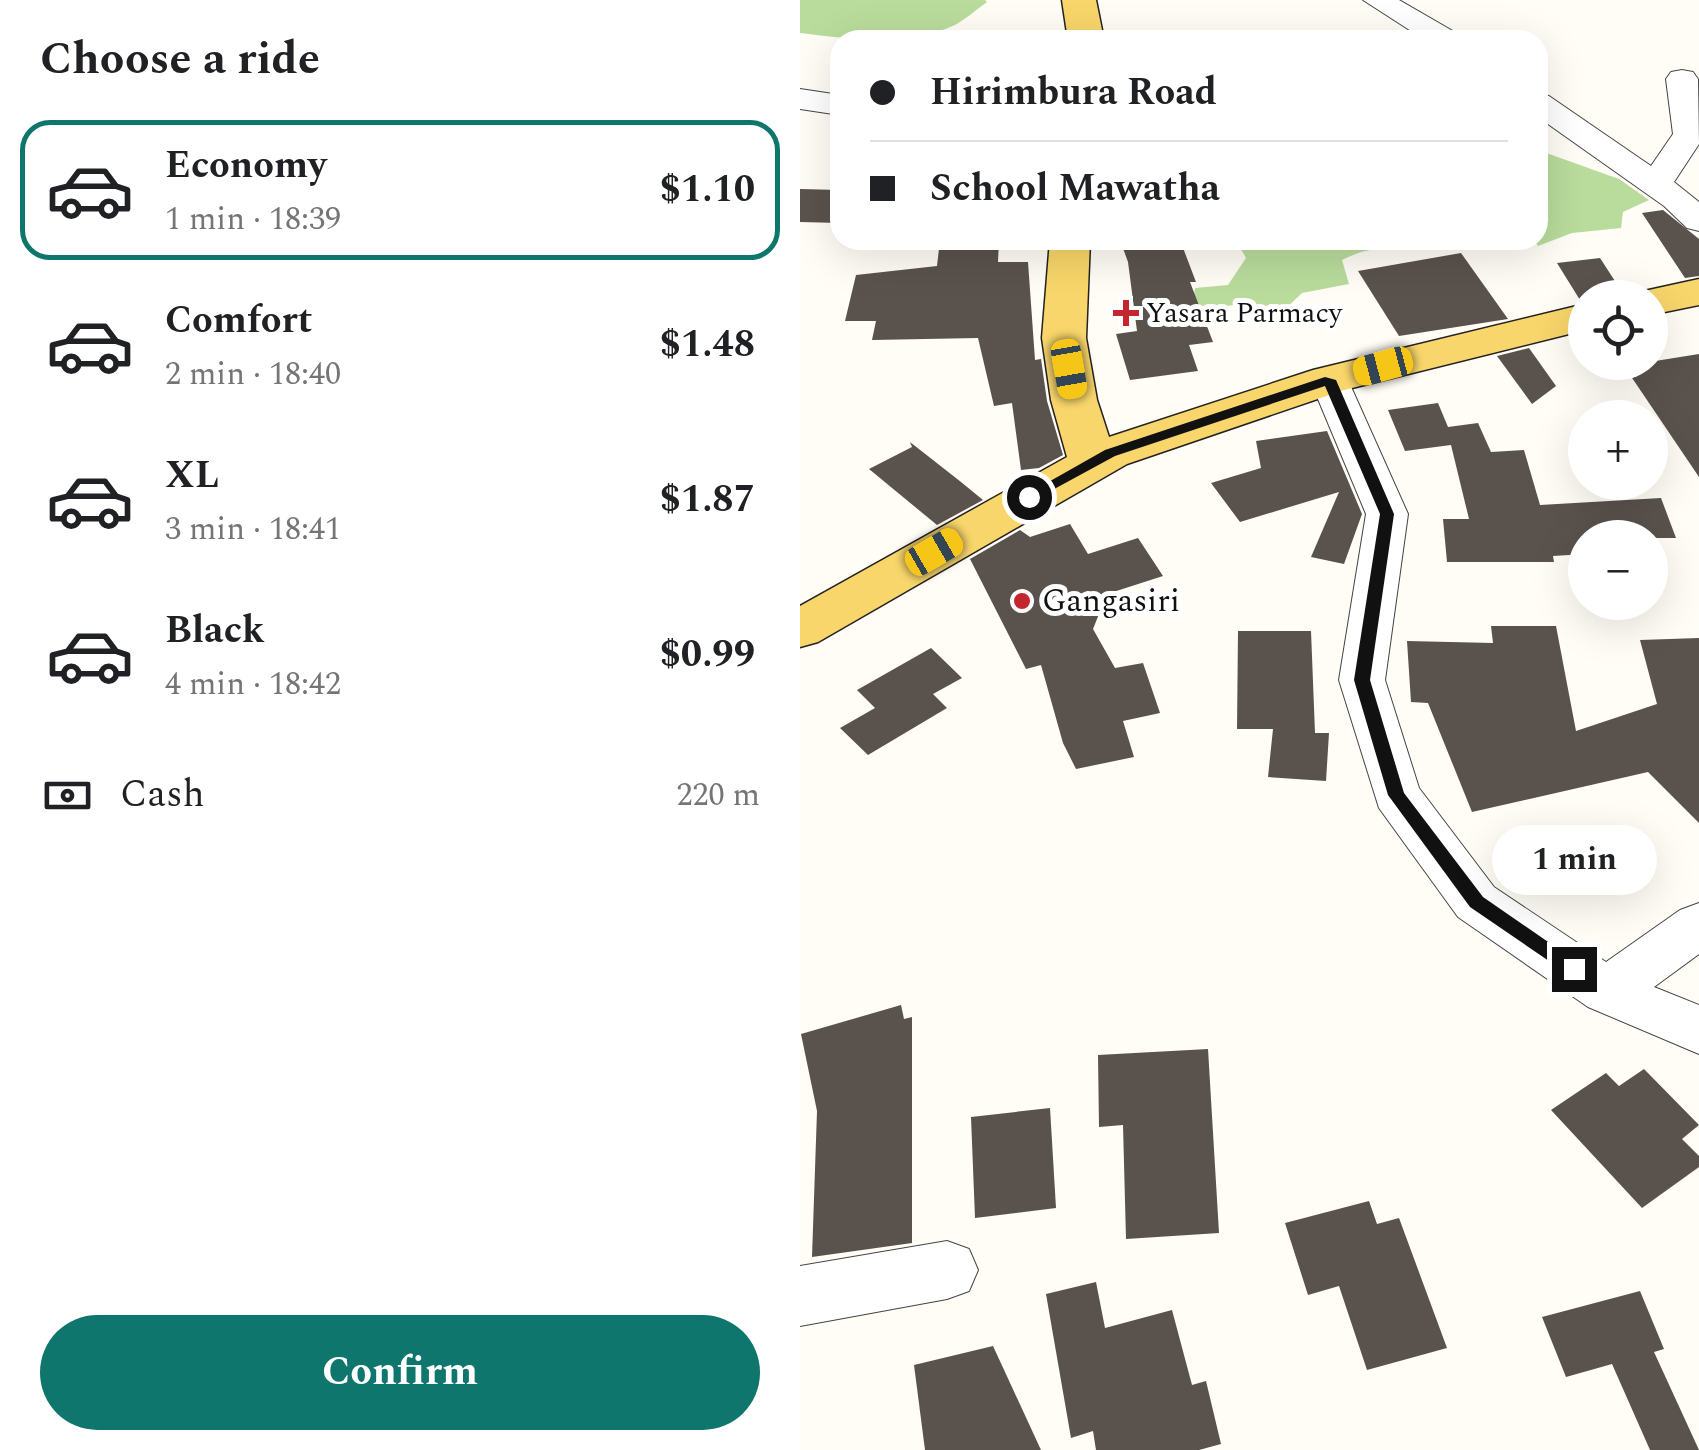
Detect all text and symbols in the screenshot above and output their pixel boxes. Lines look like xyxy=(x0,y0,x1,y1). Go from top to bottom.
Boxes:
text: Choose a ride xyxy=(40,25,320,94)
text: Hirimbura Road xyxy=(930,64,1217,122)
text: Economy xyxy=(165,137,326,195)
icon: car xyxy=(45,145,135,235)
text: School Mawatha xyxy=(930,160,1220,218)
text: $1.10 xyxy=(660,161,755,219)
text: 1 min · 18:39 xyxy=(165,195,341,244)
map controls xyxy=(1568,280,1668,620)
button: locate xyxy=(1568,280,1668,380)
text: Comfort xyxy=(165,292,312,350)
place label: Yasara Parmacy xyxy=(1146,292,1344,335)
icon: car xyxy=(45,300,135,390)
marker: Yasara Parmacy xyxy=(1115,302,1137,324)
text: $1.48 xyxy=(660,316,755,374)
car xyxy=(1049,337,1089,401)
car xyxy=(1350,344,1416,388)
text: 2 min · 18:40 xyxy=(165,350,341,399)
button: + xyxy=(1568,400,1668,500)
text: XL xyxy=(165,447,219,505)
icon: car xyxy=(45,455,135,545)
text: $1.87 xyxy=(660,471,755,529)
route start xyxy=(1007,475,1052,520)
text: 3 min · 18:41 xyxy=(165,505,341,554)
button: − xyxy=(1568,520,1668,620)
car xyxy=(901,524,967,580)
place label: Gangasiri xyxy=(1042,577,1180,626)
marker: Gangasiri xyxy=(1011,590,1033,612)
text: Black xyxy=(165,602,265,660)
icon: car xyxy=(45,610,135,700)
text: $0.99 xyxy=(660,626,755,684)
text: 4 min · 18:42 xyxy=(165,660,341,709)
text: Cash xyxy=(120,766,205,824)
icon: cash xyxy=(40,768,95,823)
text: 220 m xyxy=(676,771,760,820)
callout: 1 min xyxy=(1492,824,1656,894)
text: 1 min xyxy=(1532,835,1617,884)
route end xyxy=(1552,947,1597,992)
button: Confirm xyxy=(40,1315,760,1430)

